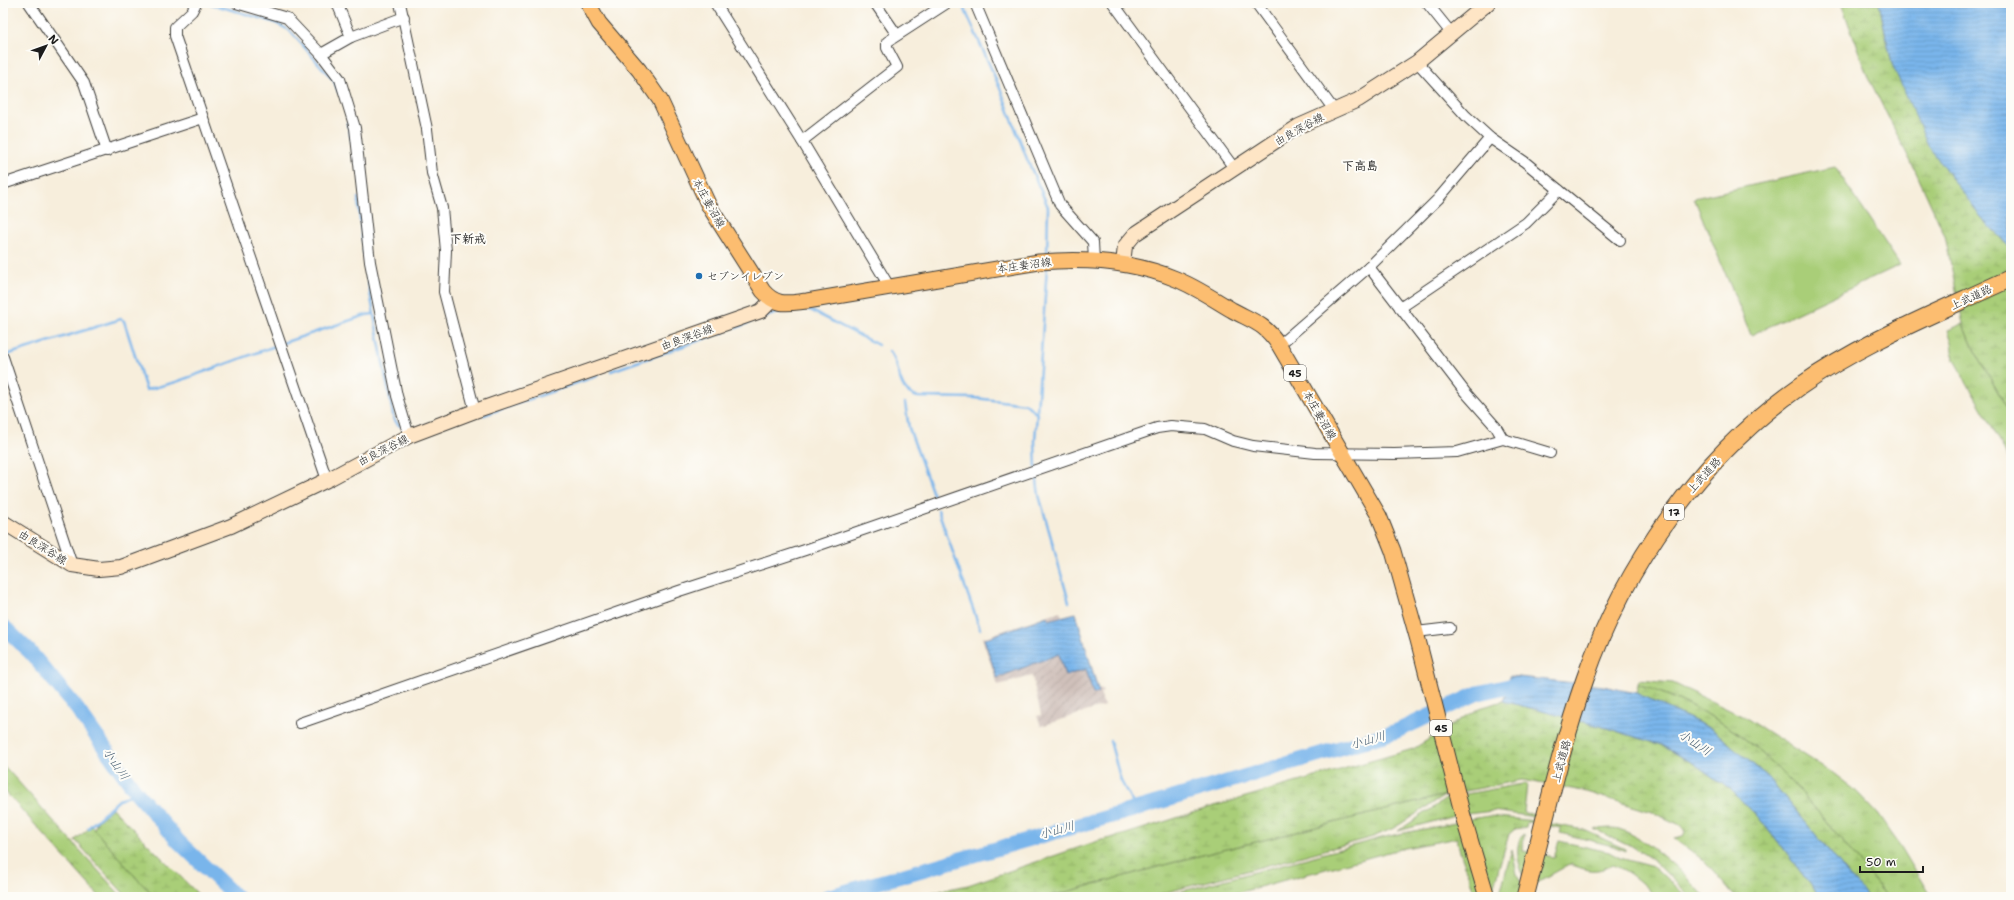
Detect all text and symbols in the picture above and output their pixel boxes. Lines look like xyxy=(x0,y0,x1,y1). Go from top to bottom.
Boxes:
north arrow xyxy=(26,26,66,66)
text: N xyxy=(45,32,62,48)
street label: 由良深谷線 xyxy=(1272,110,1327,149)
district label: 下高島 xyxy=(1342,158,1378,174)
street label: 本庄妻沼線 xyxy=(689,176,728,231)
district label: 下新戒 xyxy=(450,231,486,247)
street label: 本庄妻沼線 xyxy=(996,254,1052,277)
place label: セブンイレブン xyxy=(707,269,784,284)
marker: セブンイレブン xyxy=(694,271,704,281)
street label: 上武道路 xyxy=(1948,281,1994,314)
street label: 由良深谷線 xyxy=(659,321,716,354)
road number: 45 xyxy=(1284,365,1306,381)
street label: 本庄妻沼線 xyxy=(1299,388,1340,443)
street label: 由良深谷線 xyxy=(355,431,411,470)
street label: 上武道路 xyxy=(1684,454,1725,497)
road number: 17 xyxy=(1664,504,1684,520)
street label: 由良深谷線 xyxy=(15,526,70,568)
road number: 45 xyxy=(1430,720,1452,736)
water label: 小山川 xyxy=(1676,726,1714,760)
water label: 小山川 xyxy=(1348,727,1388,753)
street label: 上武道路 xyxy=(1549,738,1574,784)
water label: 小山川 xyxy=(99,745,133,783)
water label: 小山川 xyxy=(1037,817,1077,843)
scale bar xyxy=(1860,848,1923,874)
text: 50 m xyxy=(1866,854,1896,870)

